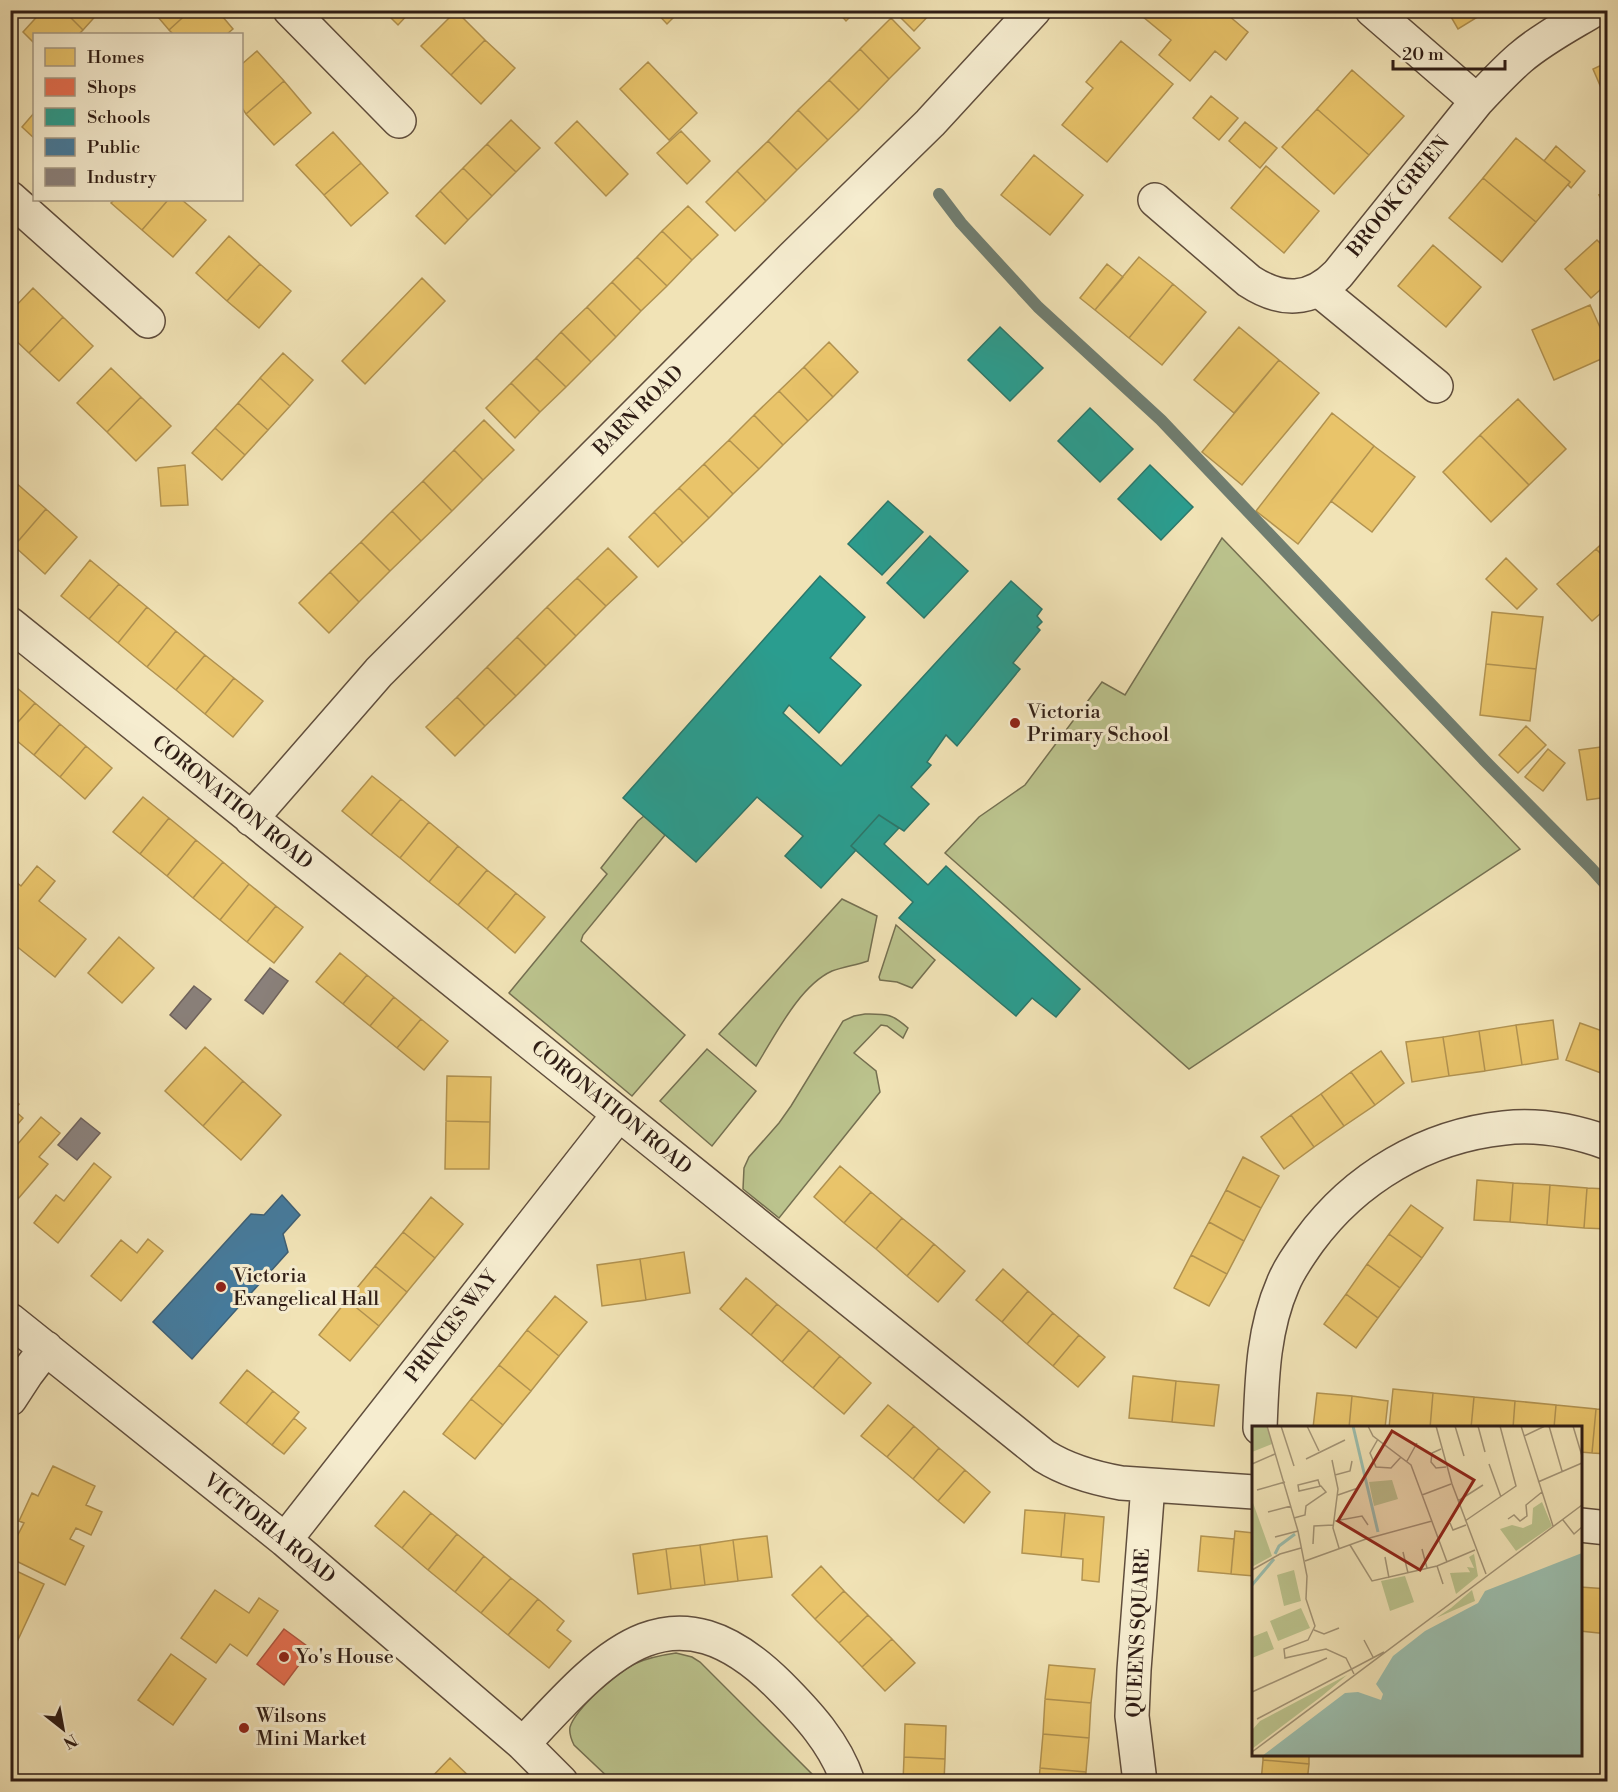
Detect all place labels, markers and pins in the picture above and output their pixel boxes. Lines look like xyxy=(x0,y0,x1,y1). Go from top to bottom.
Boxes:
place label: Victoria Primary School xyxy=(1026,700,1169,748)
marker: Victoria Primary School xyxy=(1008,716,1022,730)
place label: Victoria Evangelical Hall xyxy=(232,1264,379,1312)
marker: Victoria Evangelical Hall xyxy=(214,1280,228,1294)
place label: Yo's House xyxy=(295,1645,394,1670)
marker: Yo's House xyxy=(277,1650,291,1664)
place label: Wilsons Mini Market xyxy=(255,1704,367,1752)
marker: Wilsons Mini Market xyxy=(237,1721,251,1735)

